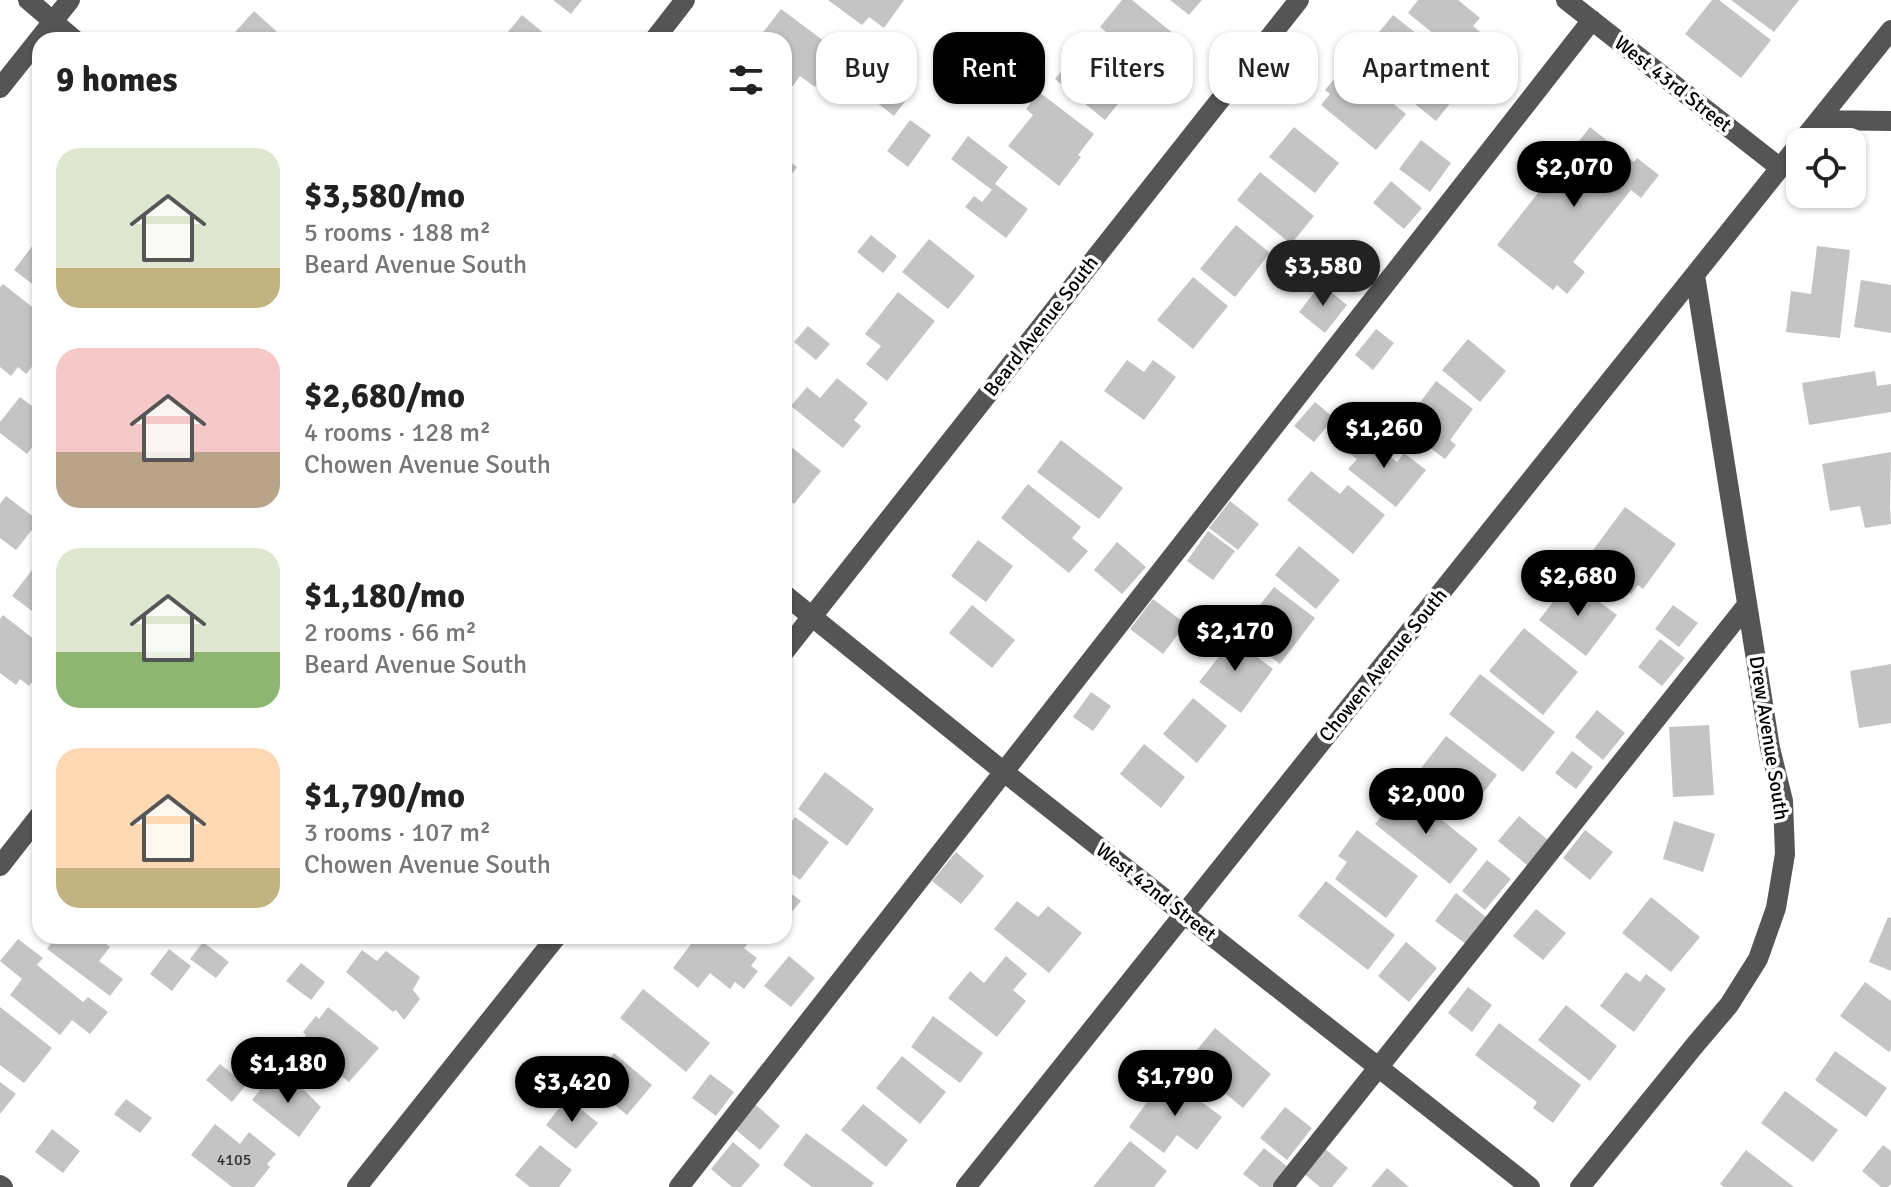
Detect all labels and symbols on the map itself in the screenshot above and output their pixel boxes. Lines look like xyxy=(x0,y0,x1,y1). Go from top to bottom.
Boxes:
street label: West 43rd Street xyxy=(1609,30,1737,138)
pin: $2,070 xyxy=(1509,141,1639,209)
pin: $3,580 xyxy=(1258,240,1388,308)
street label: Beard Avenue South xyxy=(978,251,1104,401)
pin: $1,260 xyxy=(1319,402,1449,470)
pin: $2,680 xyxy=(1513,550,1643,618)
street label: Chowen Avenue South xyxy=(1314,583,1452,747)
pin: $2,170 xyxy=(1170,605,1300,673)
street label: Drew Avenue South xyxy=(1744,654,1794,822)
pin: $2,000 xyxy=(1361,768,1491,836)
street label: West 42nd Street xyxy=(1091,837,1221,947)
pin: $1,180 xyxy=(223,1037,353,1105)
pin: $1,790 xyxy=(1110,1050,1240,1118)
pin: $3,420 xyxy=(507,1056,637,1124)
house number: 4105 xyxy=(217,1150,251,1170)

